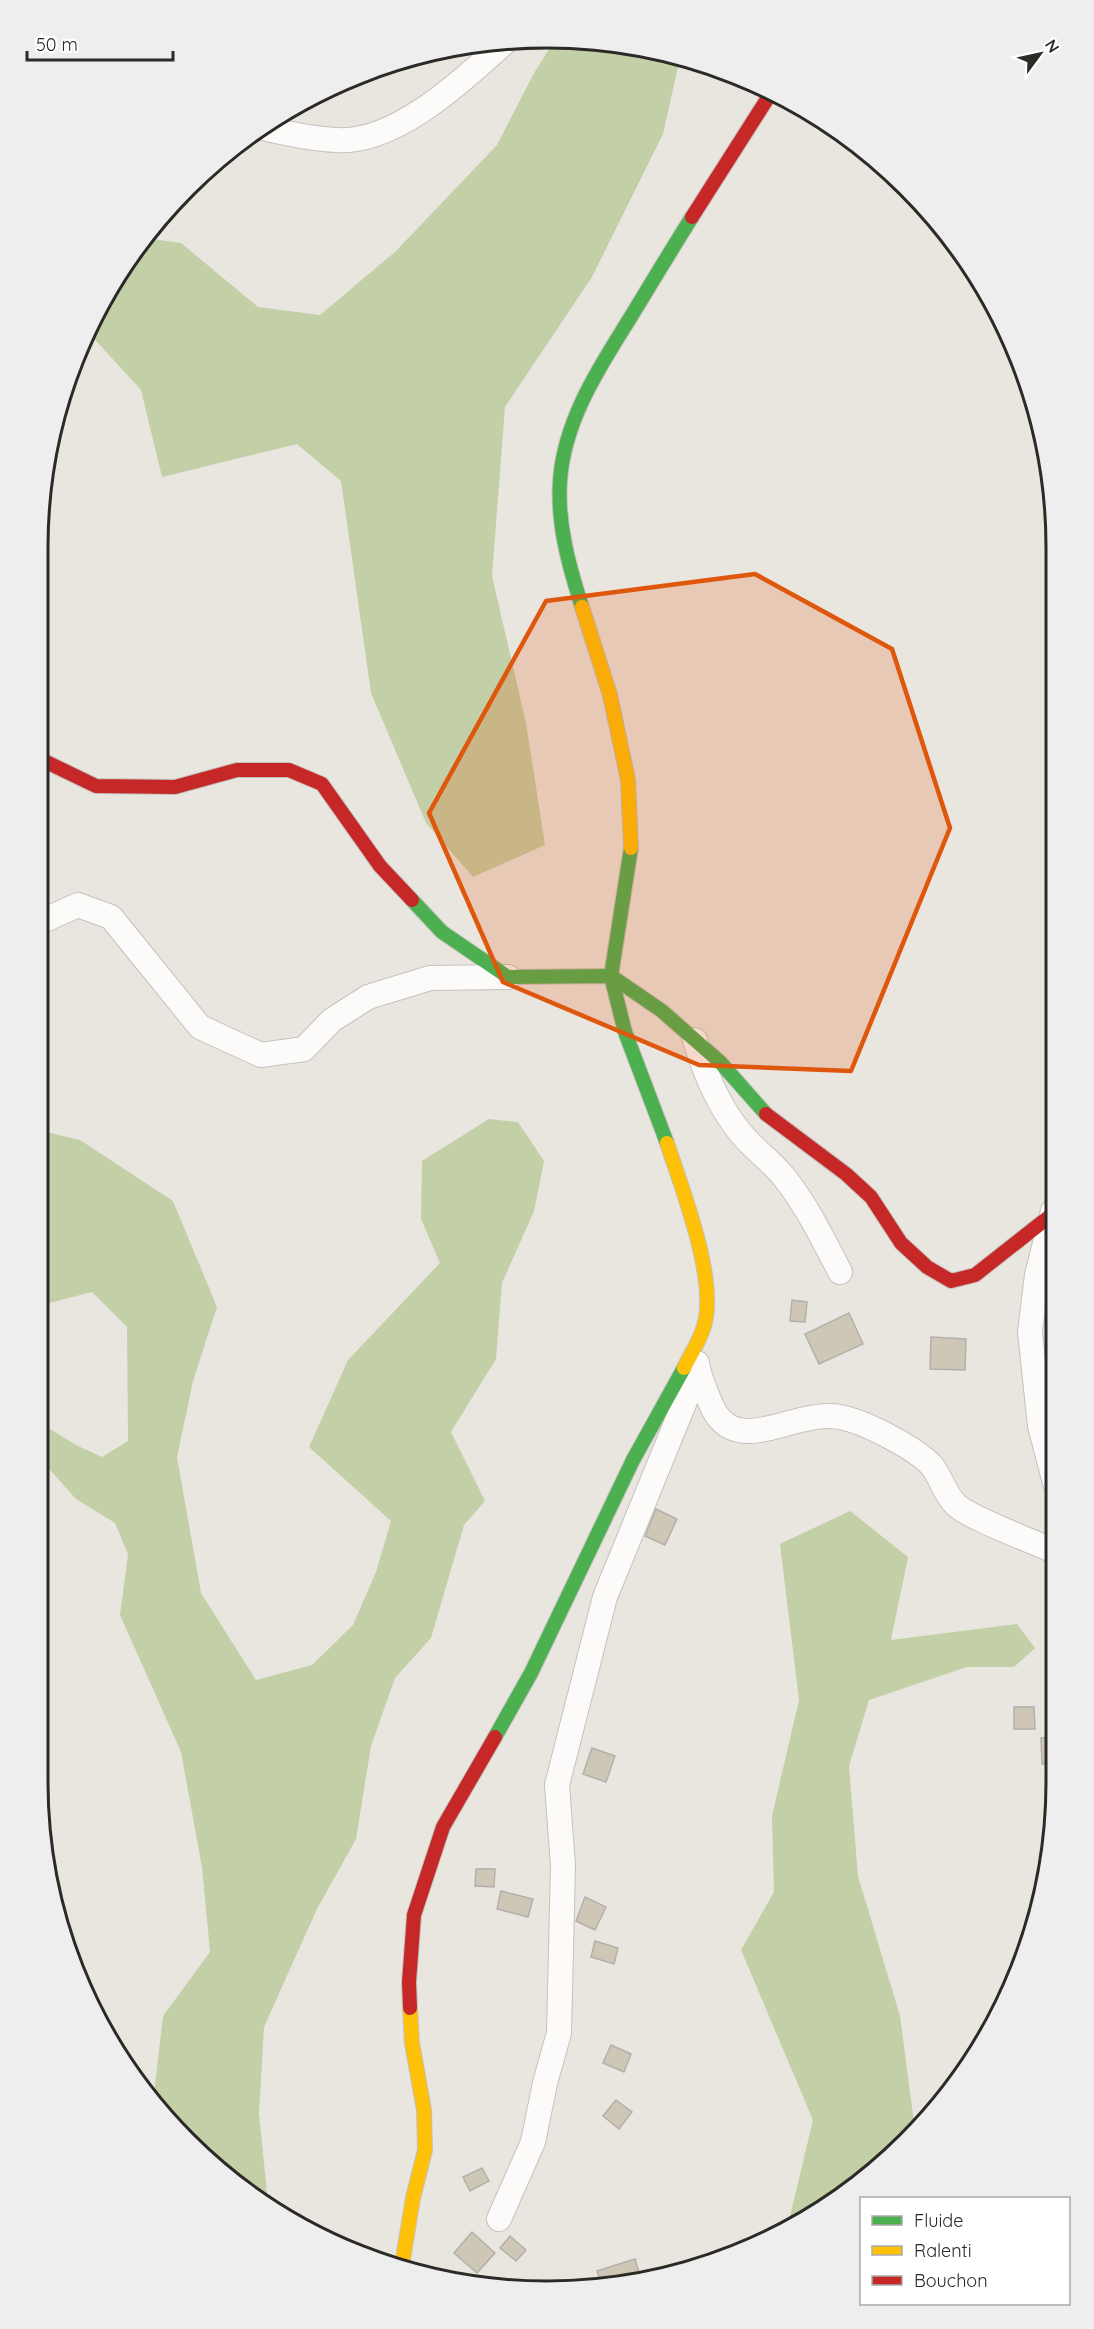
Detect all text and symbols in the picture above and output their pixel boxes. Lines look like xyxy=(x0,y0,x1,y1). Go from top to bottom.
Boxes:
scale bar xyxy=(27,24,172,62)
north arrow xyxy=(1010,24,1070,84)
text: 50 m xyxy=(36,33,78,56)
text: N xyxy=(1041,35,1064,56)
legend xyxy=(860,2197,1070,2305)
text: Fluide xyxy=(914,2209,963,2232)
text: Ralenti xyxy=(914,2239,972,2262)
text: Bouchon xyxy=(914,2269,988,2292)

